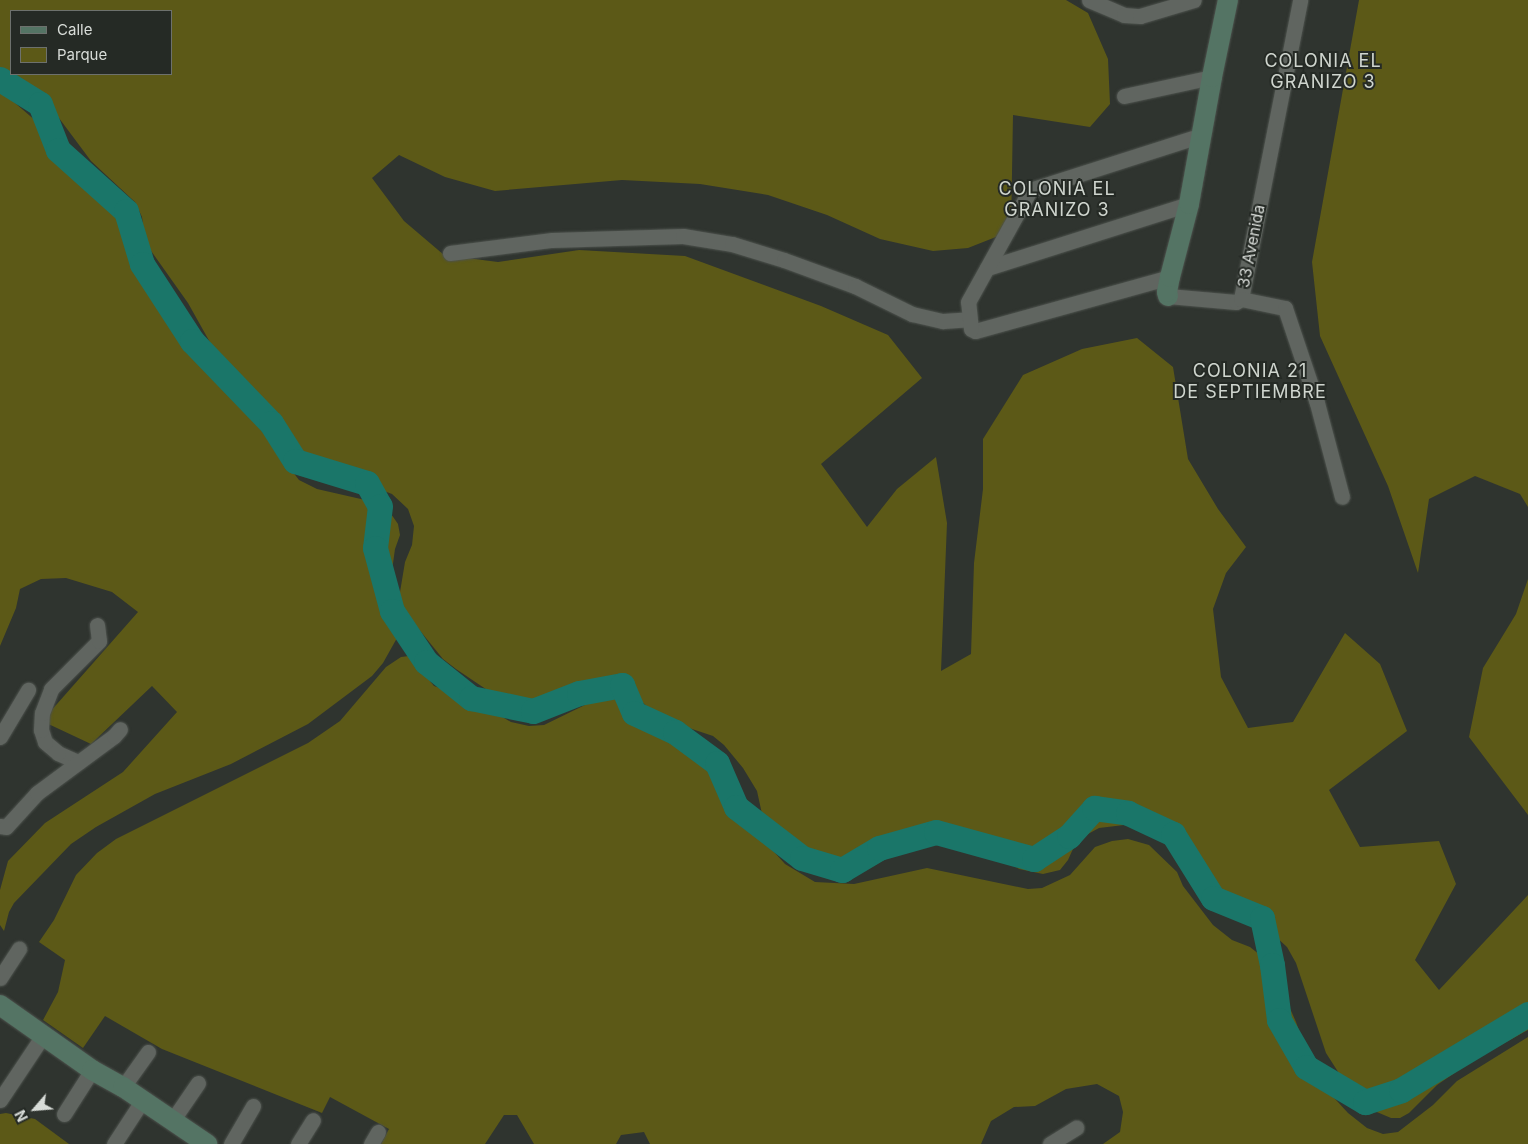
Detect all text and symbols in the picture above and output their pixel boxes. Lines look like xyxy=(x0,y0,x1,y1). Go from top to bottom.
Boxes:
legend xyxy=(10,10,172,75)
text: Calle xyxy=(57,20,92,39)
text: Parque xyxy=(57,45,107,64)
district label: COLONIA EL GRANIZO 3 xyxy=(1263,51,1383,94)
district label: COLONIA EL GRANIZO 3 xyxy=(997,179,1117,222)
street label: 33 Avenida xyxy=(1234,203,1268,289)
district label: COLONIA 21 DE SEPTIEMBRE xyxy=(1172,361,1328,404)
north arrow xyxy=(10,1084,60,1134)
text: N xyxy=(11,1107,31,1125)

